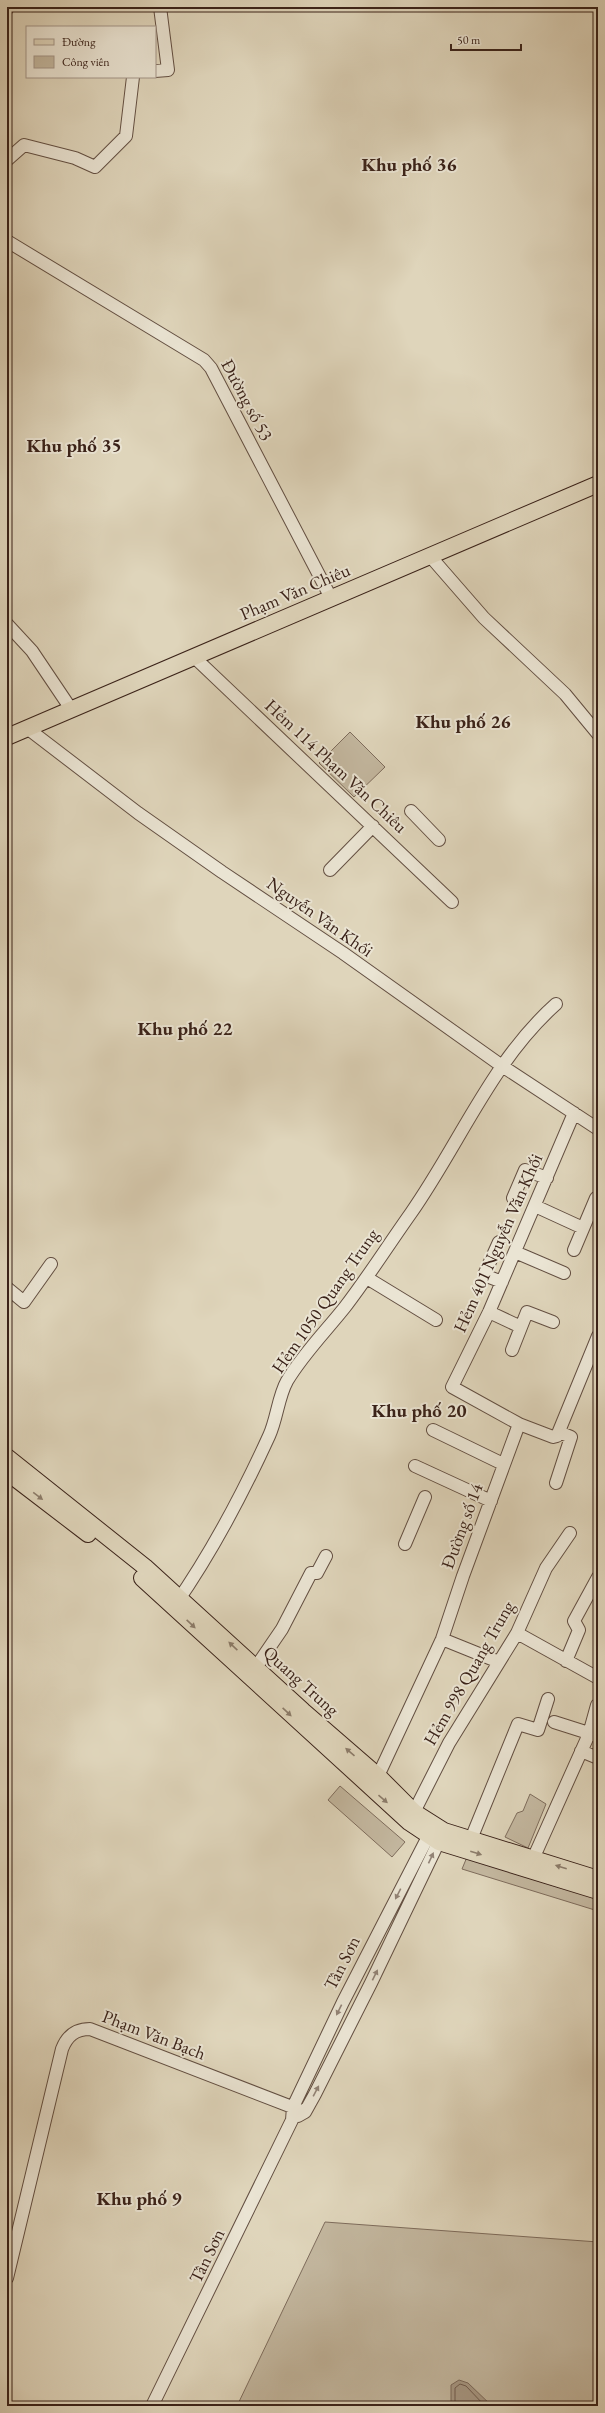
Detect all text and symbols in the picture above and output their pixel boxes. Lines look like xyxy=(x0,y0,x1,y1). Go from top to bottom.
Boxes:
legend xyxy=(26,26,156,78)
scale bar xyxy=(451,26,521,52)
text: 50 m xyxy=(457,32,481,48)
text: Đường xyxy=(62,34,96,50)
text: Công viên xyxy=(62,54,110,70)
district label: Khu phố 36 xyxy=(361,152,457,177)
street label: Đường số 53 xyxy=(216,355,279,445)
district label: Khu phố 35 xyxy=(26,433,122,458)
street label: Phạm Văn Chiêu xyxy=(236,558,354,625)
street label: Hẻm 114 Phạm Văn Chiêu xyxy=(260,694,413,838)
district label: Khu phố 26 xyxy=(415,709,511,734)
street label: Nguyễn Văn Khối xyxy=(263,871,378,962)
district label: Khu phố 22 xyxy=(137,1016,233,1041)
street label: Hẻm 401 Nguyễn Văn Khối xyxy=(448,1149,548,1336)
street label: Hẻm 1050 Quang Trung xyxy=(266,1224,383,1378)
district label: Khu phố 20 xyxy=(371,1398,467,1423)
street label: Đường số 14 xyxy=(435,1480,488,1572)
one-way arrow xyxy=(32,1492,43,1500)
street label: Hẻm 998 Quang Trung xyxy=(418,1596,519,1749)
one-way arrow xyxy=(186,1619,196,1629)
street label: Quang Trung xyxy=(259,1640,344,1721)
one-way arrow xyxy=(228,1642,238,1651)
one-way arrow xyxy=(282,1707,292,1717)
one-way arrow xyxy=(345,1748,356,1757)
one-way arrow xyxy=(378,1795,388,1804)
one-way arrow xyxy=(470,1850,482,1856)
one-way arrow xyxy=(428,1852,434,1863)
one-way arrow xyxy=(554,1864,566,1870)
one-way arrow xyxy=(394,1889,401,1900)
street label: Tân Sơn xyxy=(318,1932,365,1994)
one-way arrow xyxy=(372,1970,378,1981)
street label: Phạm Văn Bạch xyxy=(99,2004,209,2065)
one-way arrow xyxy=(336,2005,342,2016)
one-way arrow xyxy=(313,2085,319,2097)
district label: Khu phố 9 xyxy=(96,2186,182,2211)
street label: Tân Sơn xyxy=(184,2224,230,2287)

